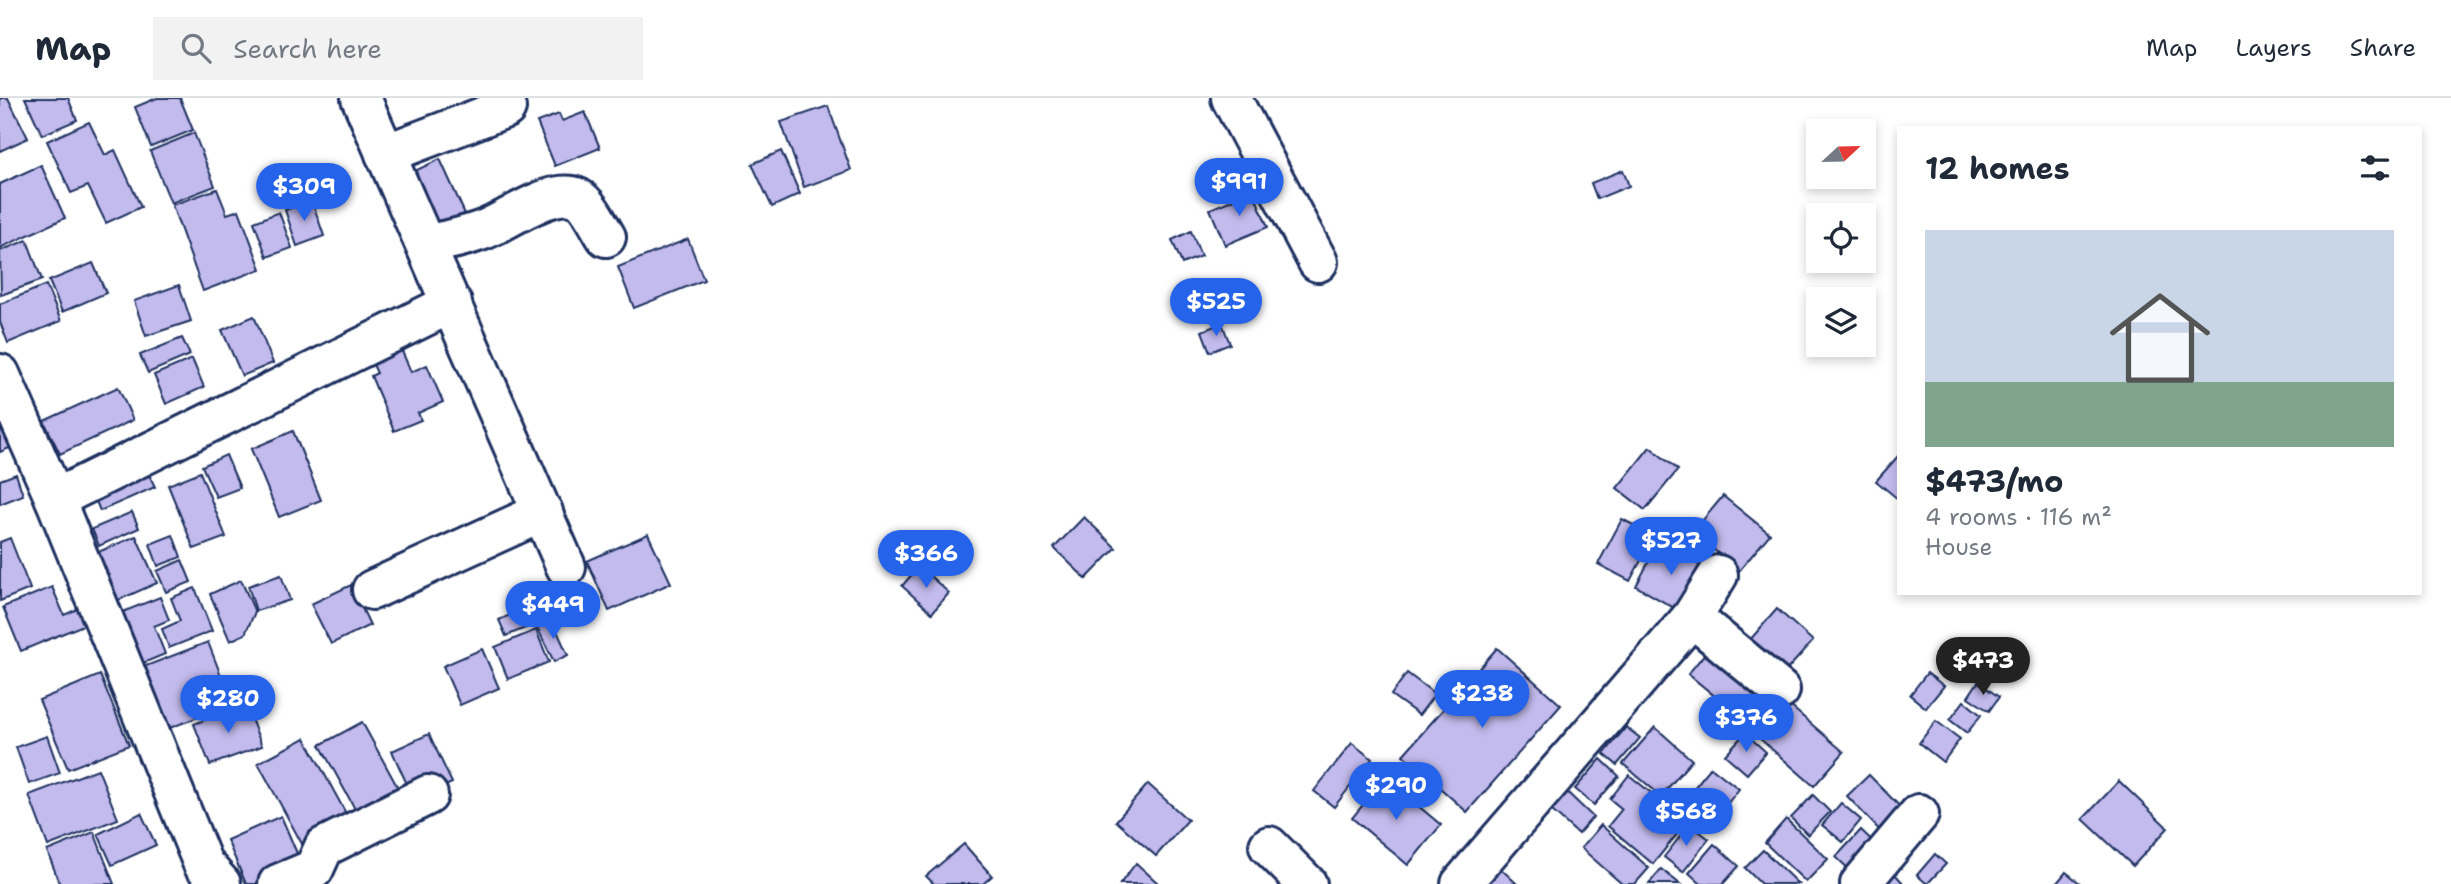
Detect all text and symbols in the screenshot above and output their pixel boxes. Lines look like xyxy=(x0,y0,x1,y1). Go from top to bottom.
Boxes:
search box xyxy=(153,17,643,80)
text: Map xyxy=(35,26,111,71)
icon: search xyxy=(177,29,215,67)
text: Search here xyxy=(233,31,382,66)
text: Map xyxy=(2146,32,2197,64)
text: Layers xyxy=(2235,32,2312,64)
text: Share xyxy=(2350,32,2416,64)
north arrow xyxy=(1806,119,1876,189)
map controls xyxy=(1806,119,1876,357)
text: 12 homes xyxy=(1925,148,2069,189)
icon: filters xyxy=(2356,149,2394,187)
pin: $991 xyxy=(1198,158,1280,218)
pin: $309 xyxy=(263,164,345,223)
text: $991 xyxy=(1211,166,1267,196)
text: $309 xyxy=(272,171,336,201)
button: locate xyxy=(1806,203,1876,273)
icon: home xyxy=(2097,275,2223,401)
pin: $525 xyxy=(1175,278,1257,338)
text: $525 xyxy=(1186,286,1246,316)
button: layers xyxy=(1806,287,1876,357)
text: $473/mo xyxy=(1925,461,2064,502)
text: 4 rooms · 116 m² xyxy=(1925,502,2112,532)
pin: $527 xyxy=(1630,518,1712,577)
text: $527 xyxy=(1641,525,1701,555)
pin: $366 xyxy=(885,531,967,590)
text: House xyxy=(1925,532,1993,562)
text: $366 xyxy=(894,538,958,568)
pin: $449 xyxy=(512,582,594,641)
text: $449 xyxy=(521,589,585,619)
pin: $473 xyxy=(1942,638,2024,697)
text: $473 xyxy=(1952,645,2014,675)
pin: $238 xyxy=(1441,670,1523,730)
pin: $280 xyxy=(187,676,269,735)
text: $238 xyxy=(1450,678,1514,708)
text: $280 xyxy=(196,683,260,713)
pin: $376 xyxy=(1705,694,1787,754)
text: $376 xyxy=(1715,702,1777,732)
pin: $290 xyxy=(1355,762,1437,822)
text: $290 xyxy=(1365,770,1427,800)
pin: $568 xyxy=(1645,788,1727,848)
text: $568 xyxy=(1655,796,1717,826)

